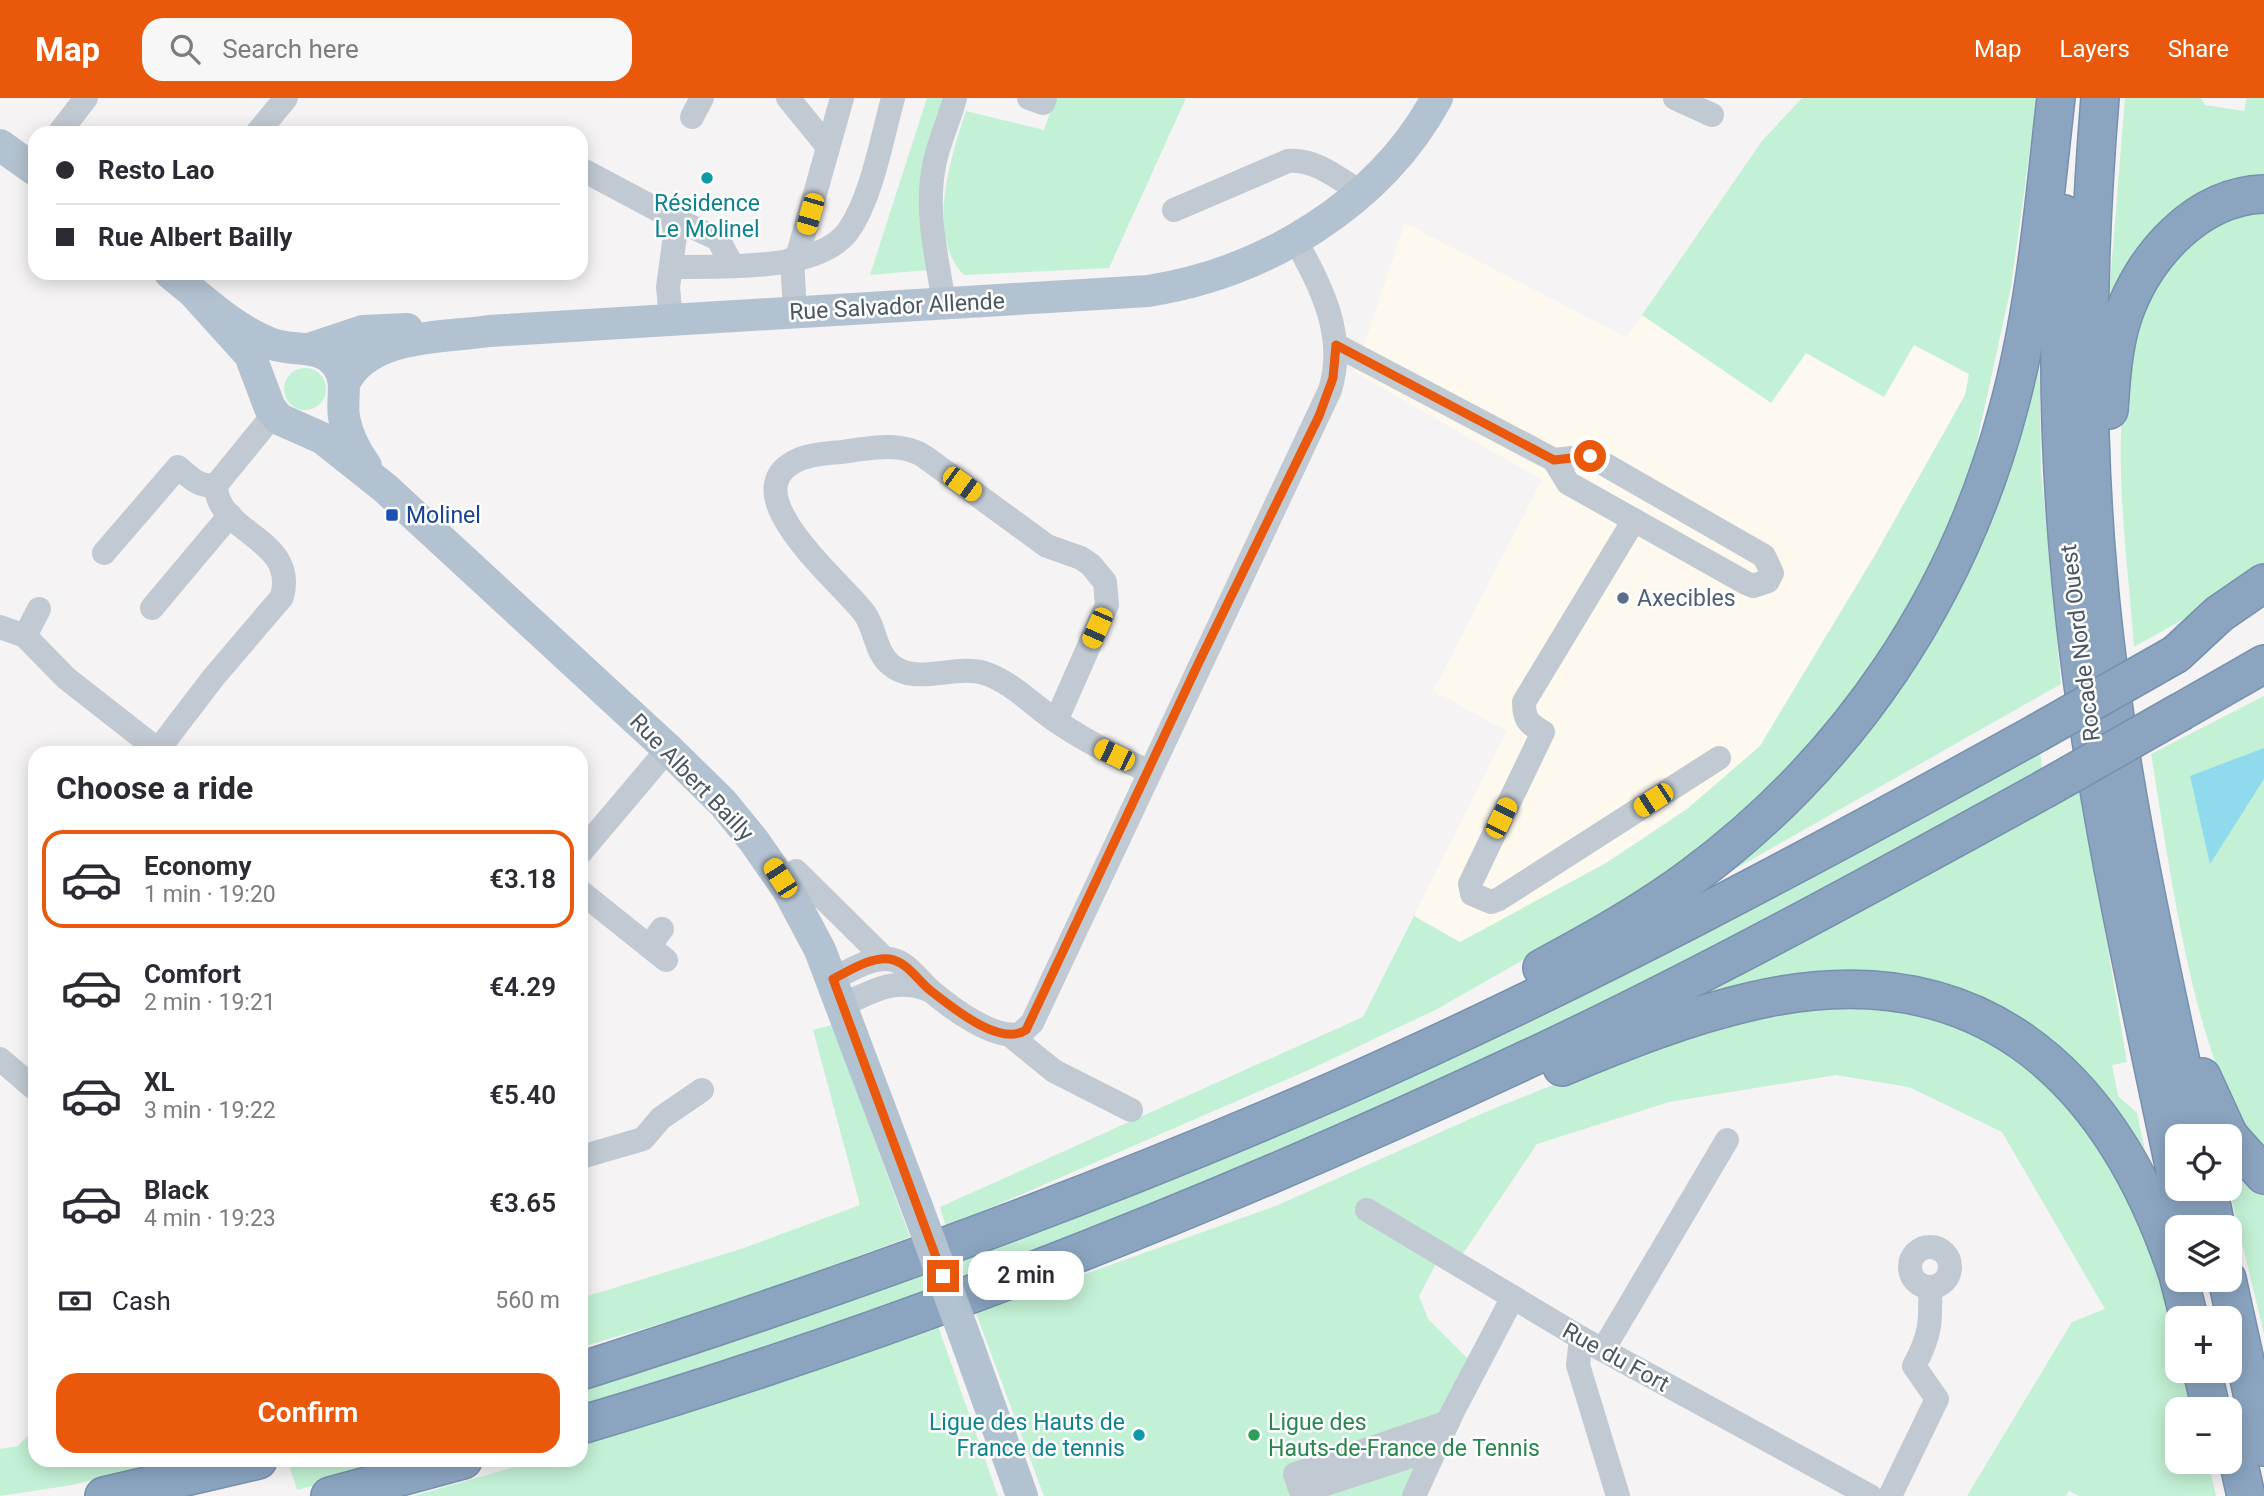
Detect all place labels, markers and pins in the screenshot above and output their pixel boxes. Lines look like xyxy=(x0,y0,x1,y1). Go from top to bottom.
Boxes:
marker: Résidence Le Molinel xyxy=(699,170,715,186)
place label: Résidence Le Molinel xyxy=(654,190,760,243)
place label: Molinel xyxy=(406,502,481,529)
marker: Molinel xyxy=(384,507,400,523)
place label: Axecibles xyxy=(1637,585,1736,612)
marker: Axecibles xyxy=(1615,590,1631,606)
place label: Ligue des Hauts de France de tennis xyxy=(929,1409,1125,1462)
place label: Ligue des Hauts-de-France de Tennis xyxy=(1268,1409,1540,1462)
marker: Ligue des Hauts de France de tennis xyxy=(1131,1427,1147,1443)
marker: Ligue des Hauts-de-France de Tennis xyxy=(1246,1427,1262,1443)

